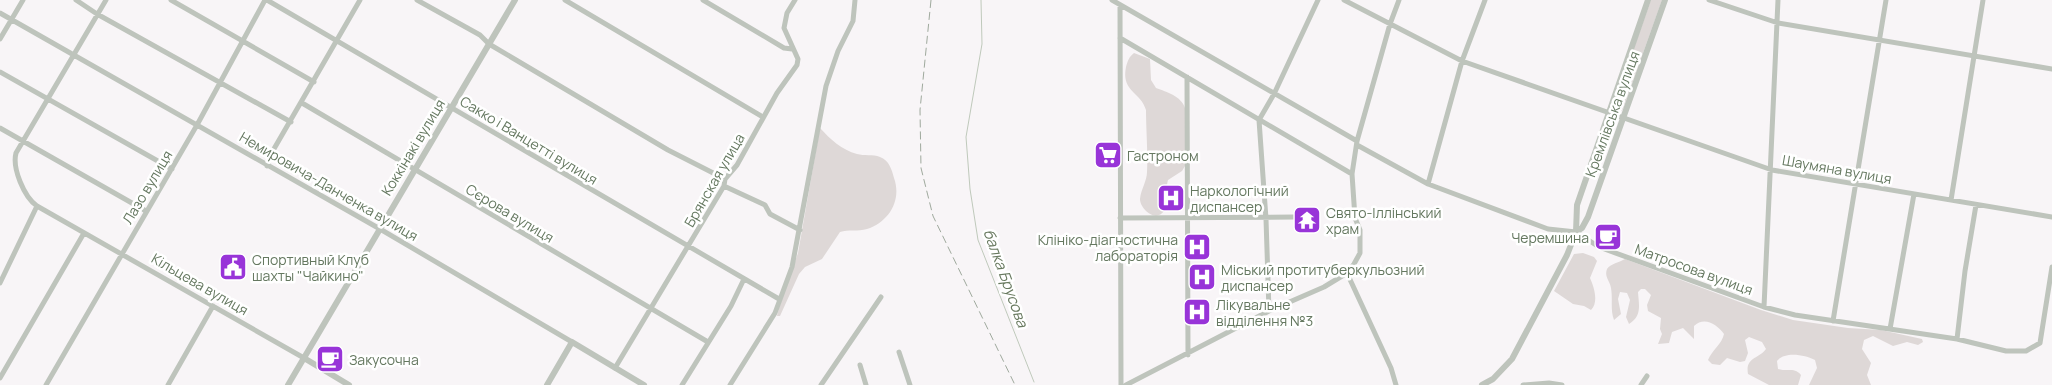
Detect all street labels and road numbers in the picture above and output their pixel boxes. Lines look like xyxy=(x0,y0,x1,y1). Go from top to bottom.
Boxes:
street label: Кремлівська вулиця xyxy=(1580,48,1644,180)
street label: Сакко і Ванцетті вулиця xyxy=(457,91,601,189)
street label: Коккінакі вулиця xyxy=(377,95,449,199)
street label: Немировича-Данченка вулиця xyxy=(236,127,422,245)
street label: Брянская улица xyxy=(679,130,749,230)
street label: Лазо вулиця xyxy=(118,147,176,227)
street label: Шаумяна вулиця xyxy=(1781,150,1893,188)
street label: Сєрова вулиця xyxy=(462,179,558,247)
street label: Матросова вулиця xyxy=(1632,239,1756,299)
street label: Кільцева вулиця xyxy=(148,249,252,319)

